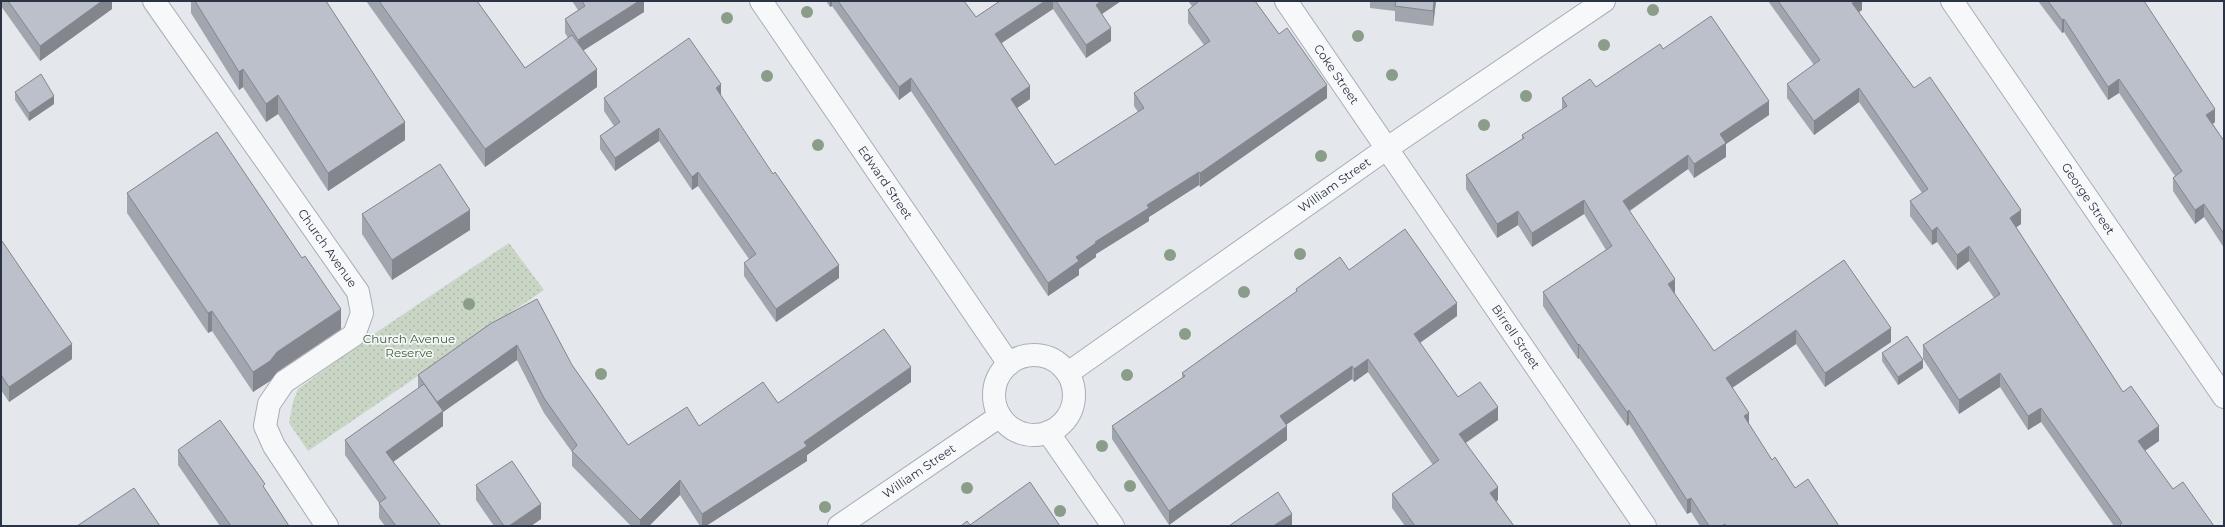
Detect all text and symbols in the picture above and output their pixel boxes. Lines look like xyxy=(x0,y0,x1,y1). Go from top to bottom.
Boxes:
street label: Coke Street xyxy=(1311,41,1363,107)
street label: Edward Street xyxy=(855,143,916,222)
street label: William Street xyxy=(1295,154,1374,216)
street label: George Street xyxy=(2058,160,2118,237)
street label: Church Avenue xyxy=(295,206,361,290)
street label: Birrell Street xyxy=(1489,302,1544,372)
park label: Church Avenue Reserve xyxy=(363,331,455,360)
street label: William Street xyxy=(879,441,958,501)

